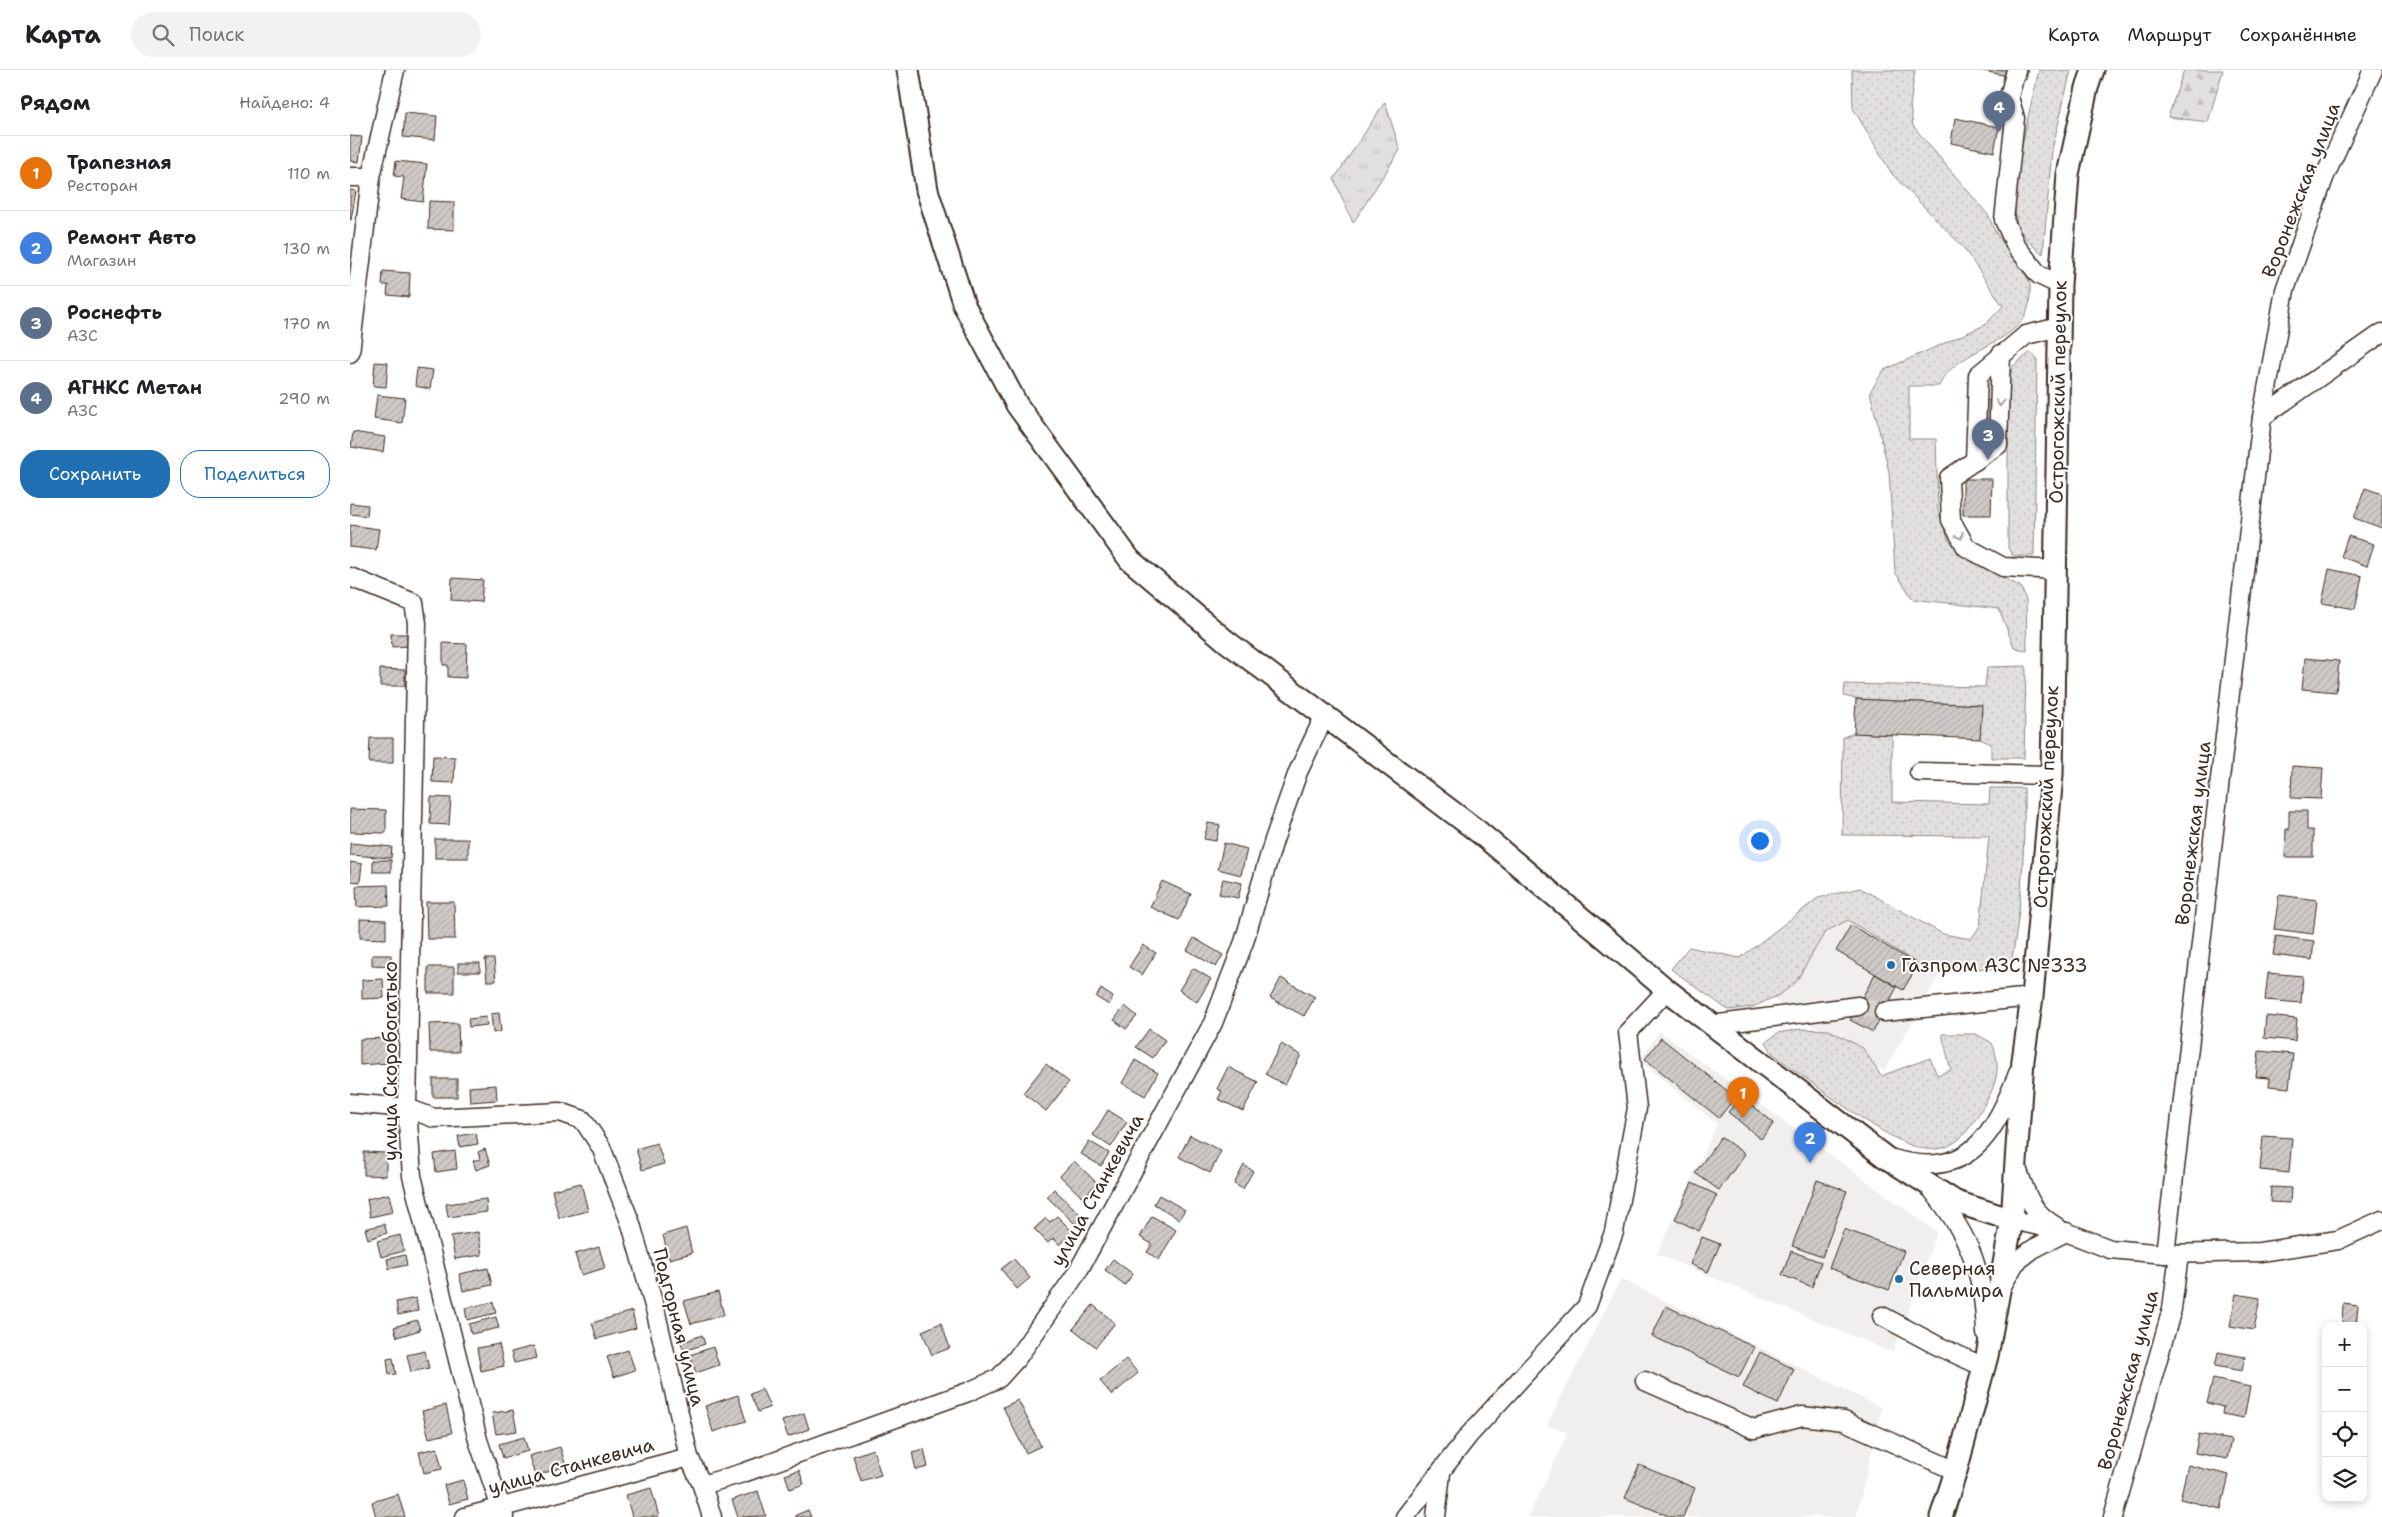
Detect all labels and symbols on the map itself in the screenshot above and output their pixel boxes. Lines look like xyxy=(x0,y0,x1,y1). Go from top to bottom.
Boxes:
pin: 4 xyxy=(1983,91,2015,132)
street label: Воронежская улица xyxy=(2256,99,2346,281)
street label: Острогожский переулок xyxy=(2044,280,2072,504)
one-way arrow xyxy=(1994,399,2005,407)
pin: 3 xyxy=(1972,419,2004,460)
one-way arrow xyxy=(1953,531,1963,540)
street label: Острогожский переулок xyxy=(2028,685,2064,909)
street label: Воронежская улица xyxy=(2169,739,2217,927)
your location xyxy=(1747,828,1773,854)
place label: Газпром АЗС №333 xyxy=(1901,953,2088,978)
marker: Газпром АЗС №333 xyxy=(1885,959,1897,971)
street label: улица Скоробогатько xyxy=(378,961,403,1161)
pin: 1 xyxy=(1727,1077,1759,1118)
street label: улица Станкевича xyxy=(1045,1109,1149,1271)
pin: 2 xyxy=(1794,1122,1826,1163)
street label: Подгорная улица xyxy=(647,1245,711,1409)
place label: Северная Пальмира xyxy=(1909,1256,2004,1303)
marker: Северная Пальмира xyxy=(1893,1273,1905,1285)
street label: Воронежская улица xyxy=(2092,1287,2164,1473)
street label: улица Станкевича xyxy=(485,1432,657,1500)

